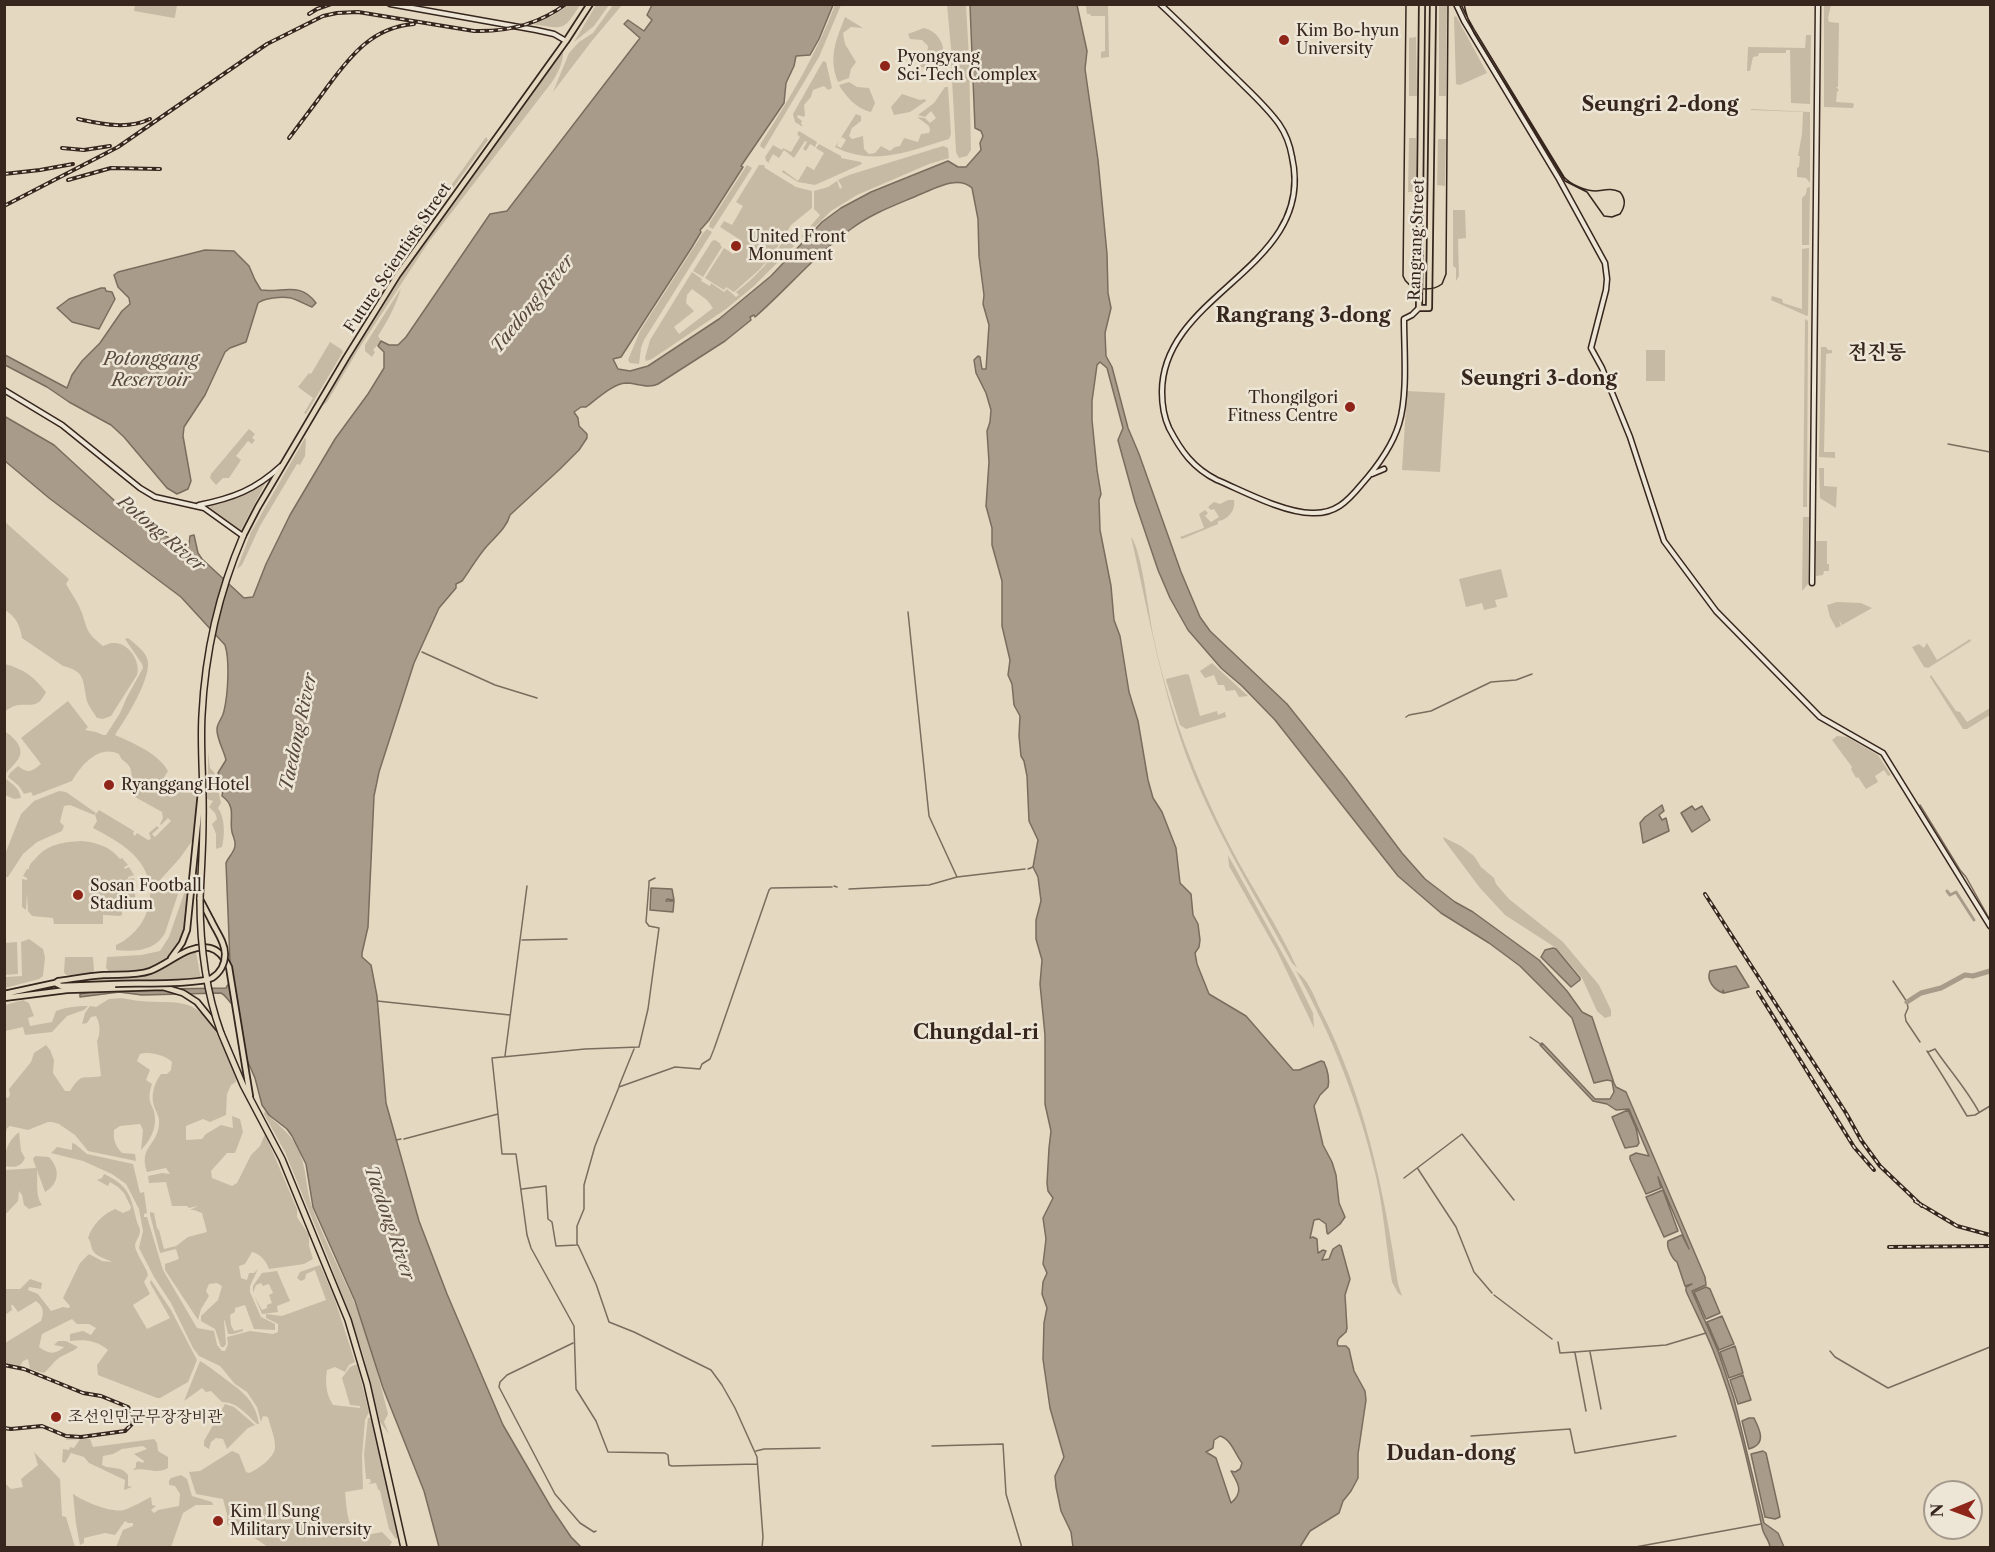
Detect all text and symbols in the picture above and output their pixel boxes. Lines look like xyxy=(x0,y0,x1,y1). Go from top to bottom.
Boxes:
place label: Kim Bo-hyun University xyxy=(1296,21,1399,59)
marker: Kim Bo-hyun University xyxy=(1277,33,1291,47)
place label: Pyongyang Sci-Tech Complex xyxy=(897,47,1037,85)
marker: Pyongyang Sci-Tech Complex xyxy=(878,59,892,73)
district label: Seungri 2-dong xyxy=(1581,93,1739,117)
street label: Future Scientists Street xyxy=(341,179,455,337)
street label: Rangrang Street xyxy=(1405,179,1429,301)
place label: United Front Monument xyxy=(748,227,846,265)
marker: United Front Monument xyxy=(729,239,743,253)
water label: Taedong River xyxy=(487,251,579,357)
district label: Rangrang 3-dong xyxy=(1215,304,1391,328)
district label: 전진동 xyxy=(1848,341,1906,365)
water label: Potonggang Reservoir xyxy=(103,349,199,392)
district label: Seungri 3-dong xyxy=(1461,367,1617,391)
place label: Thongilgori Fitness Centre xyxy=(1227,388,1338,426)
marker: Thongilgori Fitness Centre xyxy=(1343,400,1357,414)
water label: Potong River xyxy=(113,491,209,577)
water label: Taedong River xyxy=(276,671,322,793)
place label: Ryanggang Hotel xyxy=(121,775,250,795)
marker: Ryanggang Hotel xyxy=(102,778,116,792)
place label: Sosan Football Stadium xyxy=(90,876,202,914)
marker: Sosan Football Stadium xyxy=(71,888,85,902)
district label: Chungdal-ri xyxy=(913,1021,1039,1045)
water label: Taedong River xyxy=(359,1163,419,1283)
place label: 조선인민군무장장비관 xyxy=(68,1407,223,1427)
marker: 조선인민군무장장비관 xyxy=(49,1410,63,1424)
district label: Dudan-dong xyxy=(1386,1442,1516,1466)
north arrow xyxy=(1923,1480,1983,1540)
place label: Kim Il Sung Military University xyxy=(230,1502,372,1540)
text: N xyxy=(1927,1503,1947,1517)
marker: Kim Il Sung Military University xyxy=(211,1514,225,1528)

